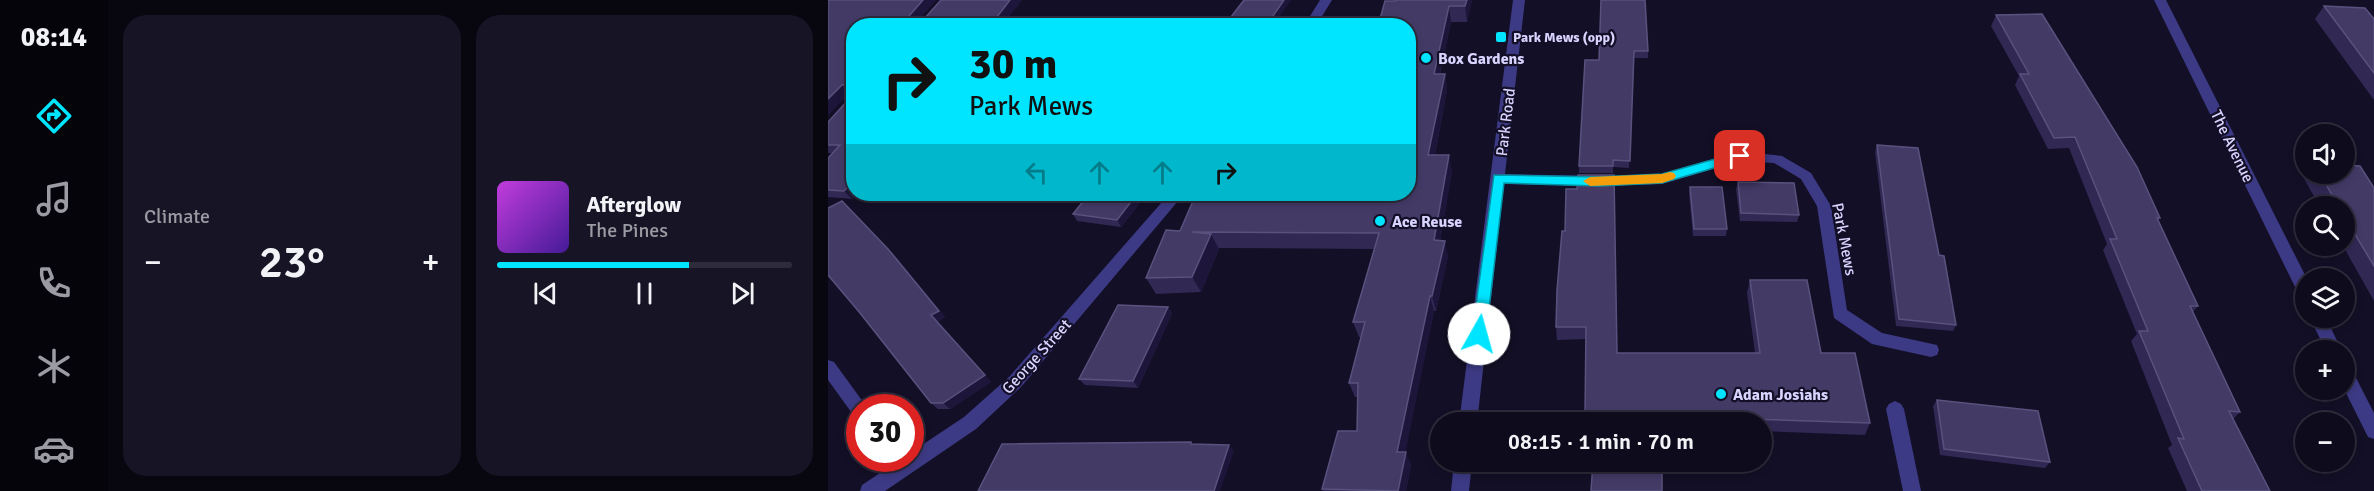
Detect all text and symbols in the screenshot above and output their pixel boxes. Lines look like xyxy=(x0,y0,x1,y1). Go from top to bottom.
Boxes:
text: 08:14 xyxy=(21,21,87,54)
place label: Park Mews (opp) xyxy=(1513,29,1615,46)
marker: Park Mews (opp) xyxy=(1494,30,1508,44)
text: 30 m xyxy=(969,39,1058,90)
icon: right xyxy=(870,42,948,120)
place label: Box Gardens xyxy=(1438,49,1524,69)
marker: Box Gardens xyxy=(1419,51,1433,65)
street label: Park Road xyxy=(1492,87,1520,157)
text: Park Mews xyxy=(969,90,1093,123)
icon: directions xyxy=(33,95,75,137)
street label: The Avenue xyxy=(2206,107,2258,186)
map controls xyxy=(2295,124,2355,472)
button: sound xyxy=(2295,124,2355,184)
pin xyxy=(1714,130,1765,181)
icon: arrive xyxy=(1723,139,1756,172)
icon: left xyxy=(1020,156,1053,189)
icon: ahead xyxy=(1083,156,1116,189)
icon: ahead xyxy=(1146,156,1179,189)
icon: right xyxy=(1209,156,1242,189)
icon: music xyxy=(33,178,75,220)
text: Afterglow xyxy=(587,191,681,218)
button: search xyxy=(2295,196,2355,256)
street label: Park Mews xyxy=(1827,201,1861,277)
text: Climate xyxy=(144,204,210,229)
place label: Ace Reuse xyxy=(1392,212,1462,232)
marker: Ace Reuse xyxy=(1373,214,1387,228)
text: The Pines xyxy=(587,218,668,243)
text: 23° xyxy=(259,235,325,290)
text: − xyxy=(144,242,162,283)
text: + xyxy=(422,242,439,283)
icon: phone xyxy=(33,262,75,304)
button: layers xyxy=(2295,268,2355,328)
icon: previous xyxy=(529,277,562,310)
icon: pause xyxy=(628,277,661,310)
icon: next xyxy=(726,277,759,310)
position arrow xyxy=(1447,302,1511,366)
street label: George Street xyxy=(998,315,1076,398)
button: + xyxy=(2295,340,2355,400)
icon: climate xyxy=(33,345,75,387)
place label: Adam Josiahs xyxy=(1733,385,1828,405)
marker: Adam Josiahs xyxy=(1714,387,1728,401)
speed limit sign: 30 xyxy=(846,394,924,472)
button: − xyxy=(2295,412,2355,472)
icon: car xyxy=(33,428,75,470)
text: 08:15 · 1 min · 70 m xyxy=(1508,428,1694,455)

